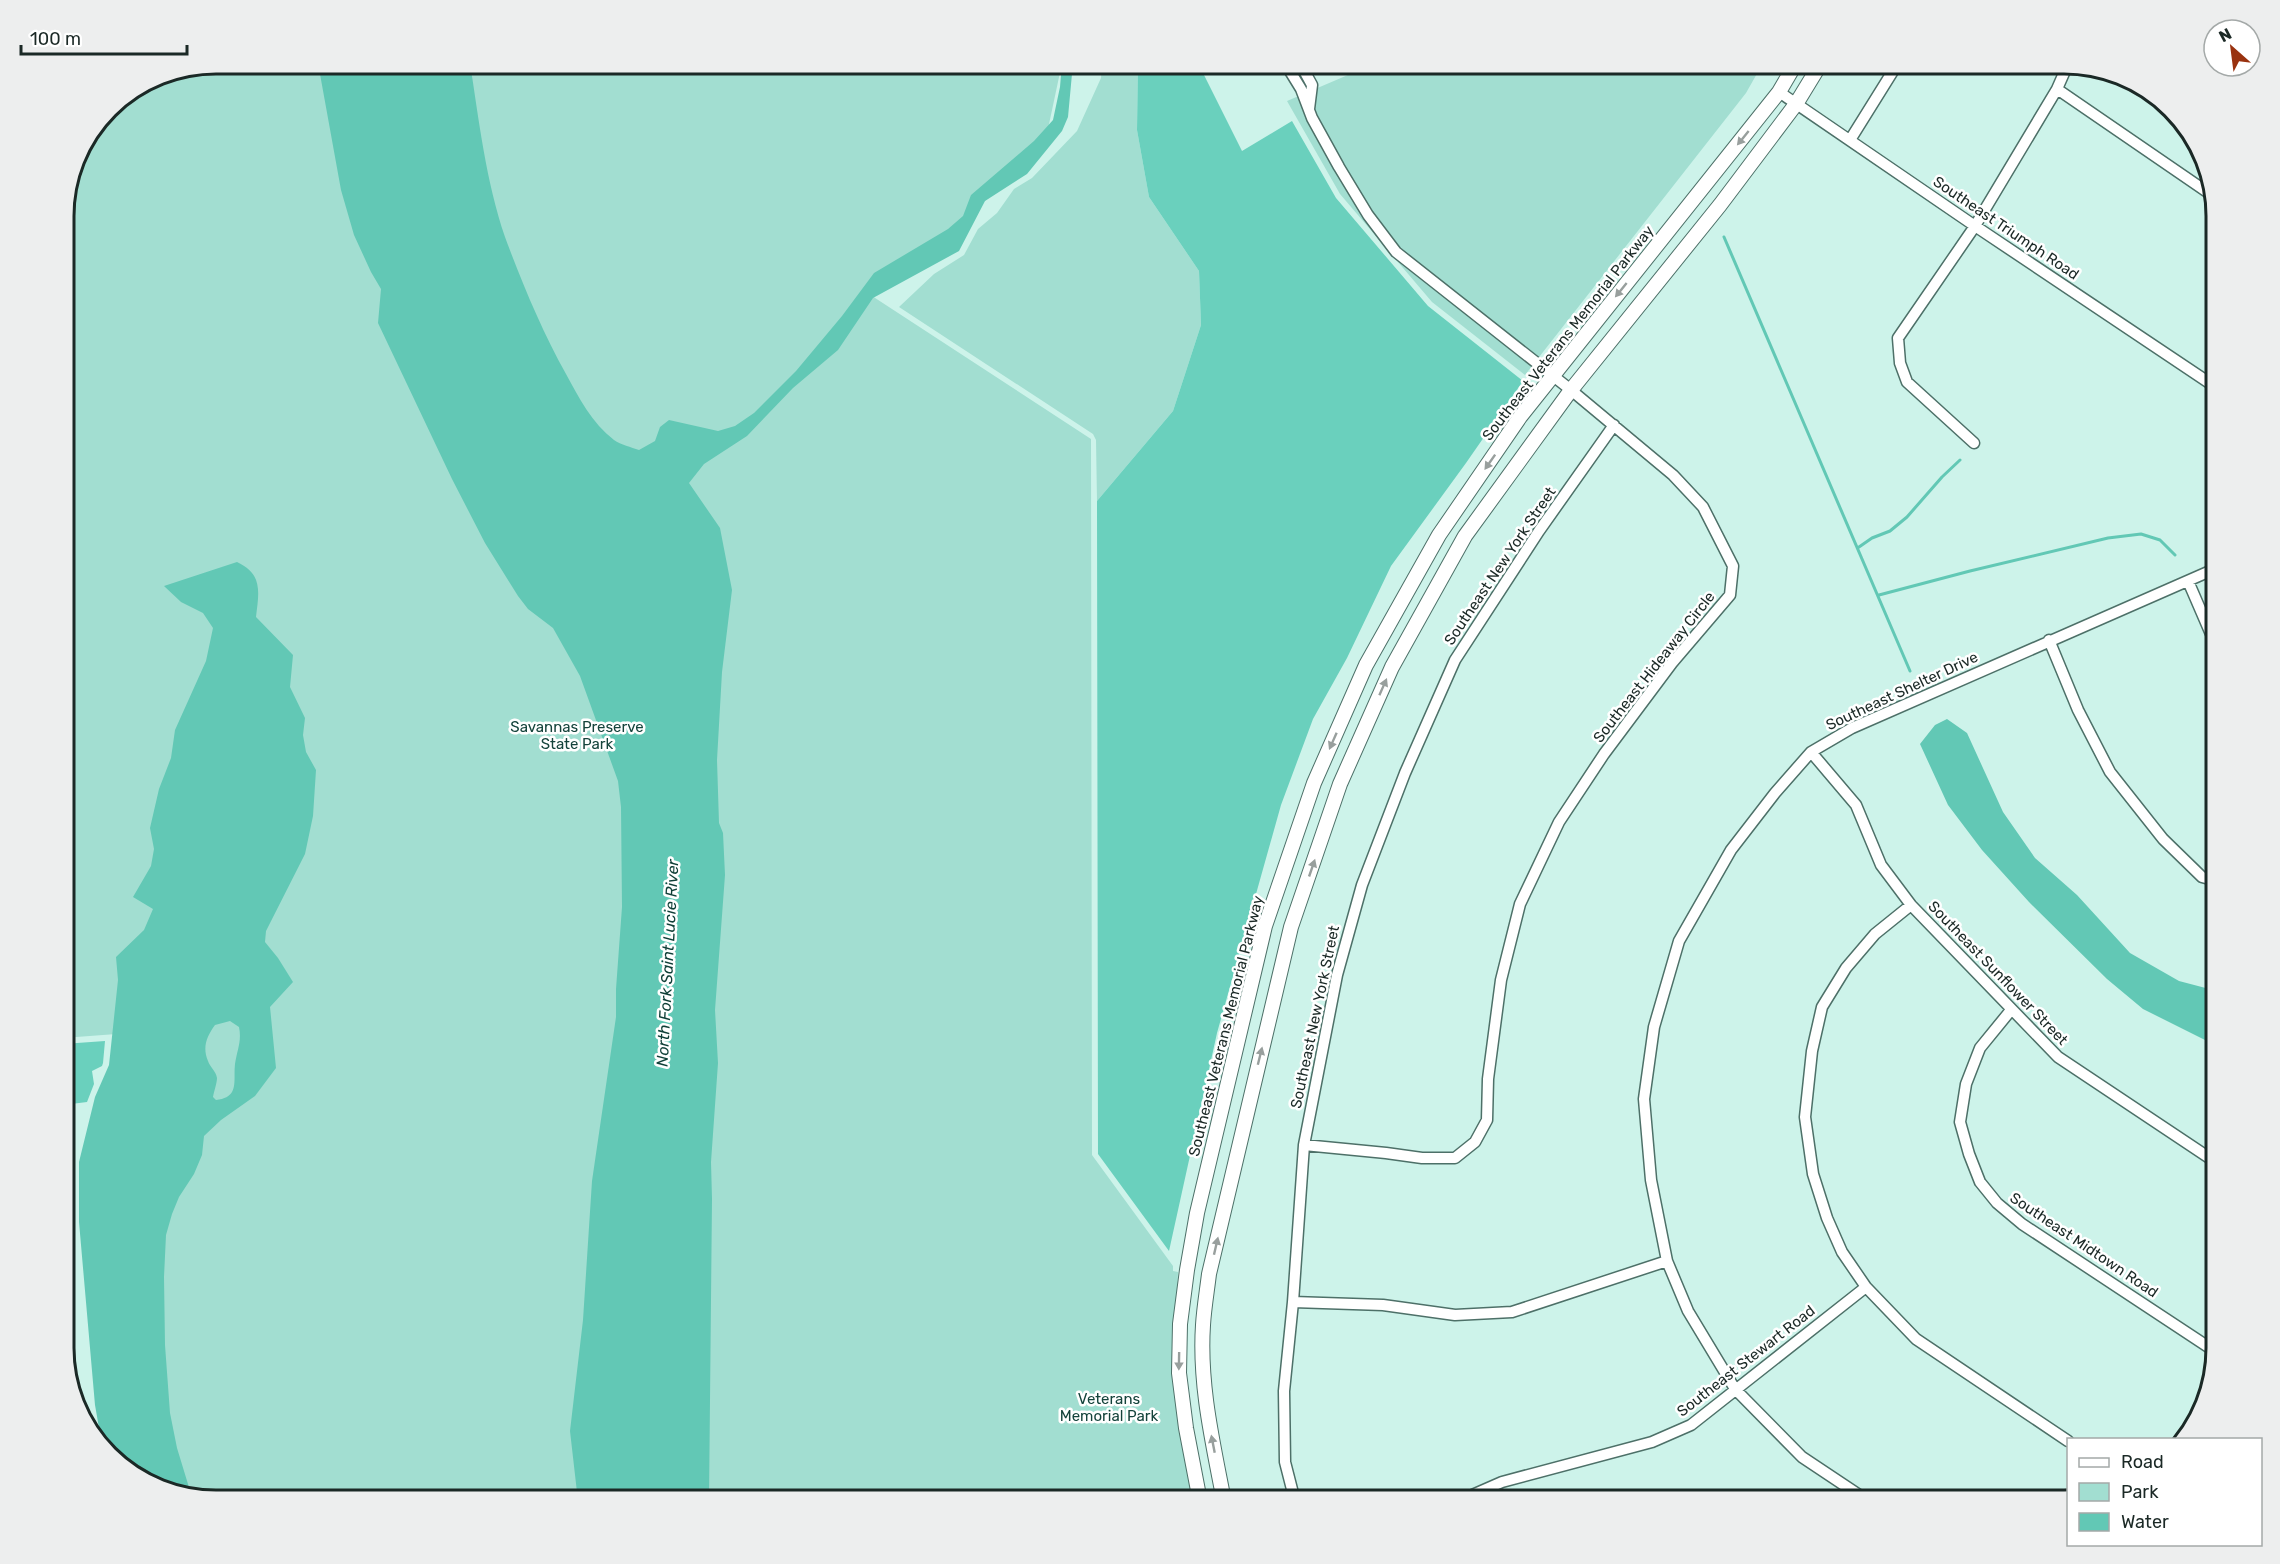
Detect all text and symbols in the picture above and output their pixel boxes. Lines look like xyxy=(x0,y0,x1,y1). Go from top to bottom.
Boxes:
scale bar xyxy=(21,18,188,56)
north arrow xyxy=(2202,18,2262,78)
text: N xyxy=(2216,24,2235,46)
text: 100 m xyxy=(30,28,81,50)
one-way arrow xyxy=(1736,130,1749,146)
street label: Southeast Triumph Road xyxy=(1930,172,2082,284)
street label: Southeast Veterans Memorial Parkway xyxy=(1478,222,1658,444)
one-way arrow xyxy=(1616,283,1628,298)
one-way arrow xyxy=(1484,453,1496,469)
street label: Southeast New York Street xyxy=(1440,483,1560,648)
street label: Southeast Hideaway Circle xyxy=(1589,588,1719,746)
street label: Southeast Shelter Drive xyxy=(1823,648,1981,734)
one-way arrow xyxy=(1379,679,1388,696)
park label: Savannas Preserve State Park xyxy=(510,718,644,753)
one-way arrow xyxy=(1328,732,1338,750)
water label: North Fork Saint Lucie River xyxy=(653,858,682,1067)
one-way arrow xyxy=(1307,859,1317,877)
street label: Southeast Veterans Memorial Parkway xyxy=(1185,894,1267,1158)
street label: Southeast Sunflower Street xyxy=(1924,897,2072,1049)
street label: Southeast New York Street xyxy=(1287,924,1343,1110)
one-way arrow xyxy=(1256,1047,1266,1065)
street label: Southeast Midtown Road xyxy=(2006,1189,2162,1301)
one-way arrow xyxy=(1211,1237,1221,1255)
street label: Southeast Stewart Road xyxy=(1673,1302,1819,1420)
one-way arrow xyxy=(1175,1351,1184,1370)
park label: Veterans Memorial Park xyxy=(1060,1390,1158,1425)
one-way arrow xyxy=(1208,1434,1217,1453)
legend xyxy=(2067,1438,2262,1546)
text: Road xyxy=(2121,1451,2164,1473)
text: Park xyxy=(2121,1481,2159,1503)
text: Water xyxy=(2121,1511,2169,1533)

